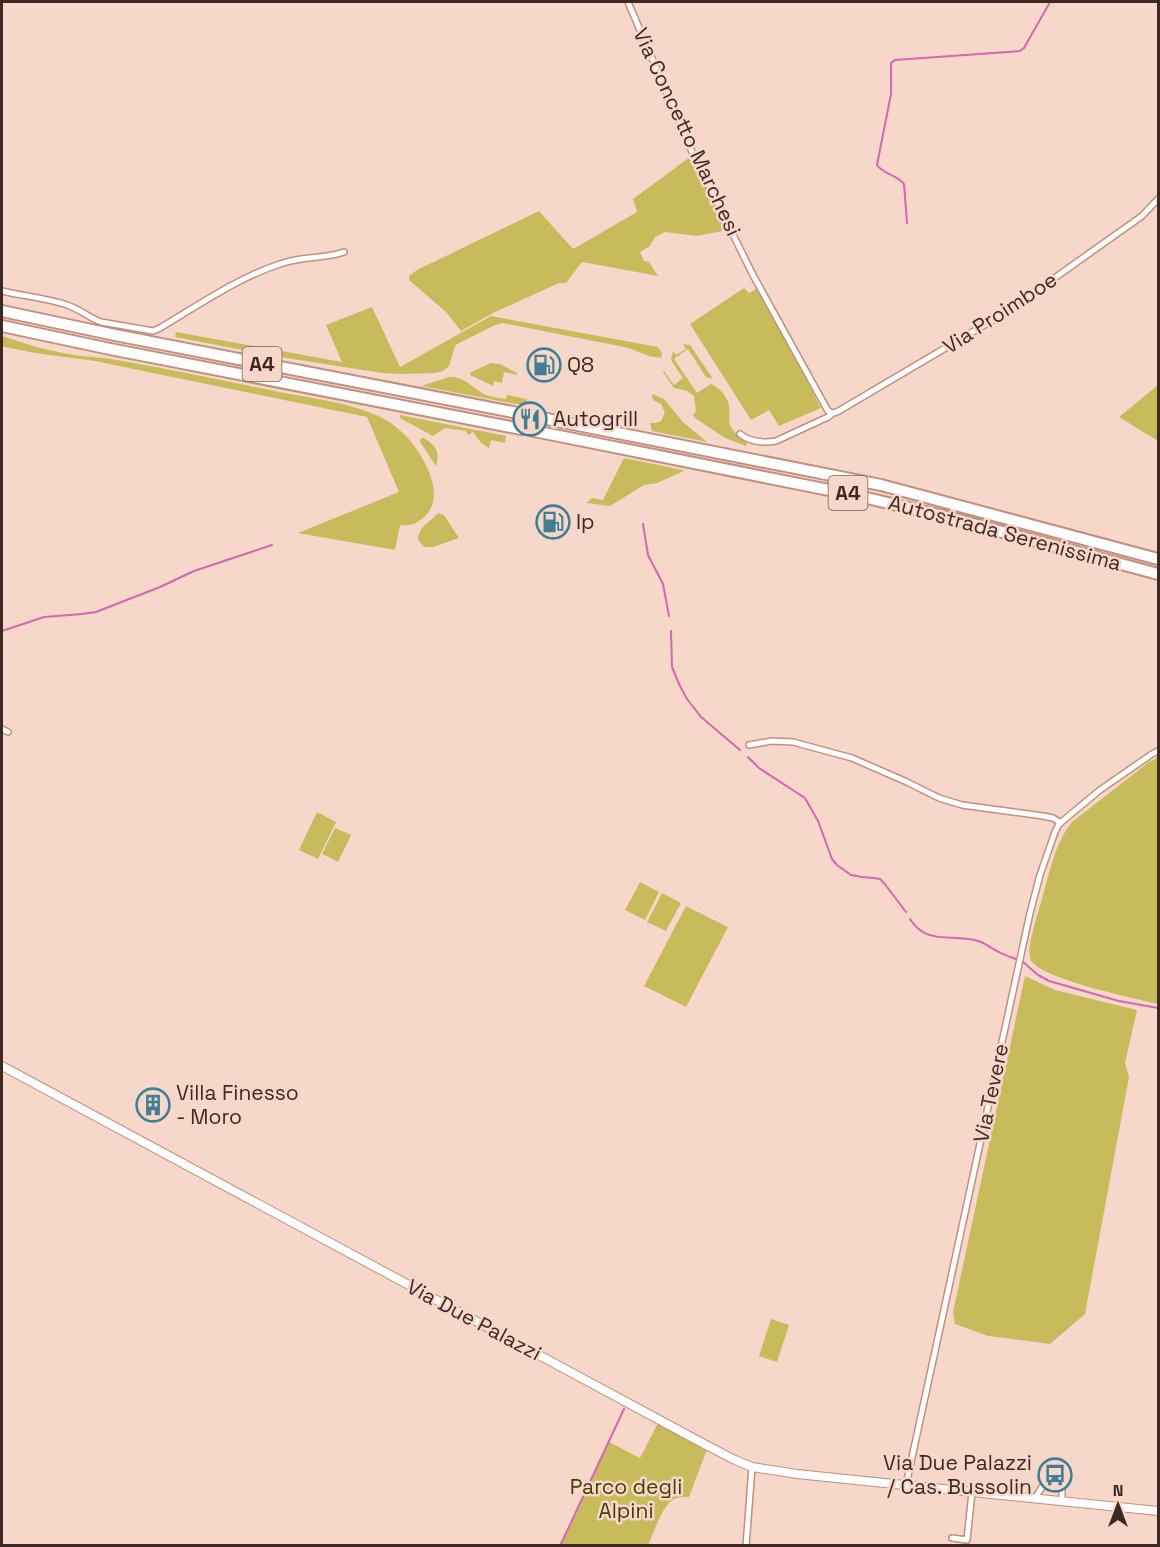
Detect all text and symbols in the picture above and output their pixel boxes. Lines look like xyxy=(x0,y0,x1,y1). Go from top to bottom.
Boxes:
street label: Via Concetto Marchesi xyxy=(627,23,748,240)
street label: Via Proimboe xyxy=(937,266,1062,360)
road number: A4 xyxy=(242,347,282,381)
fuel station icon: Q8 xyxy=(526,347,562,383)
place label: Q8 xyxy=(567,351,594,378)
restaurant icon: Autogrill xyxy=(512,401,548,437)
place label: Autogrill xyxy=(553,405,638,432)
road number: A4 xyxy=(828,476,868,510)
street label: Autostrada Serenissima xyxy=(886,488,1124,577)
fuel station icon: Ip xyxy=(535,504,571,540)
place label: Ip xyxy=(576,508,595,535)
street label: Via Tevere xyxy=(967,1041,1014,1145)
place label: Villa Finesso - Moro xyxy=(176,1079,299,1130)
building icon: Villa Finesso - Moro xyxy=(135,1087,171,1123)
street label: Via Due Palazzi xyxy=(402,1273,546,1366)
place label: Via Due Palazzi / Cas. Bussolin xyxy=(883,1449,1032,1500)
bus stop icon: Via Due Palazzi / Cas. Bussolin xyxy=(1037,1457,1073,1493)
park label: Parco degli Alpini xyxy=(570,1473,682,1524)
north arrow xyxy=(1088,1475,1148,1535)
text: N xyxy=(1113,1480,1123,1501)

